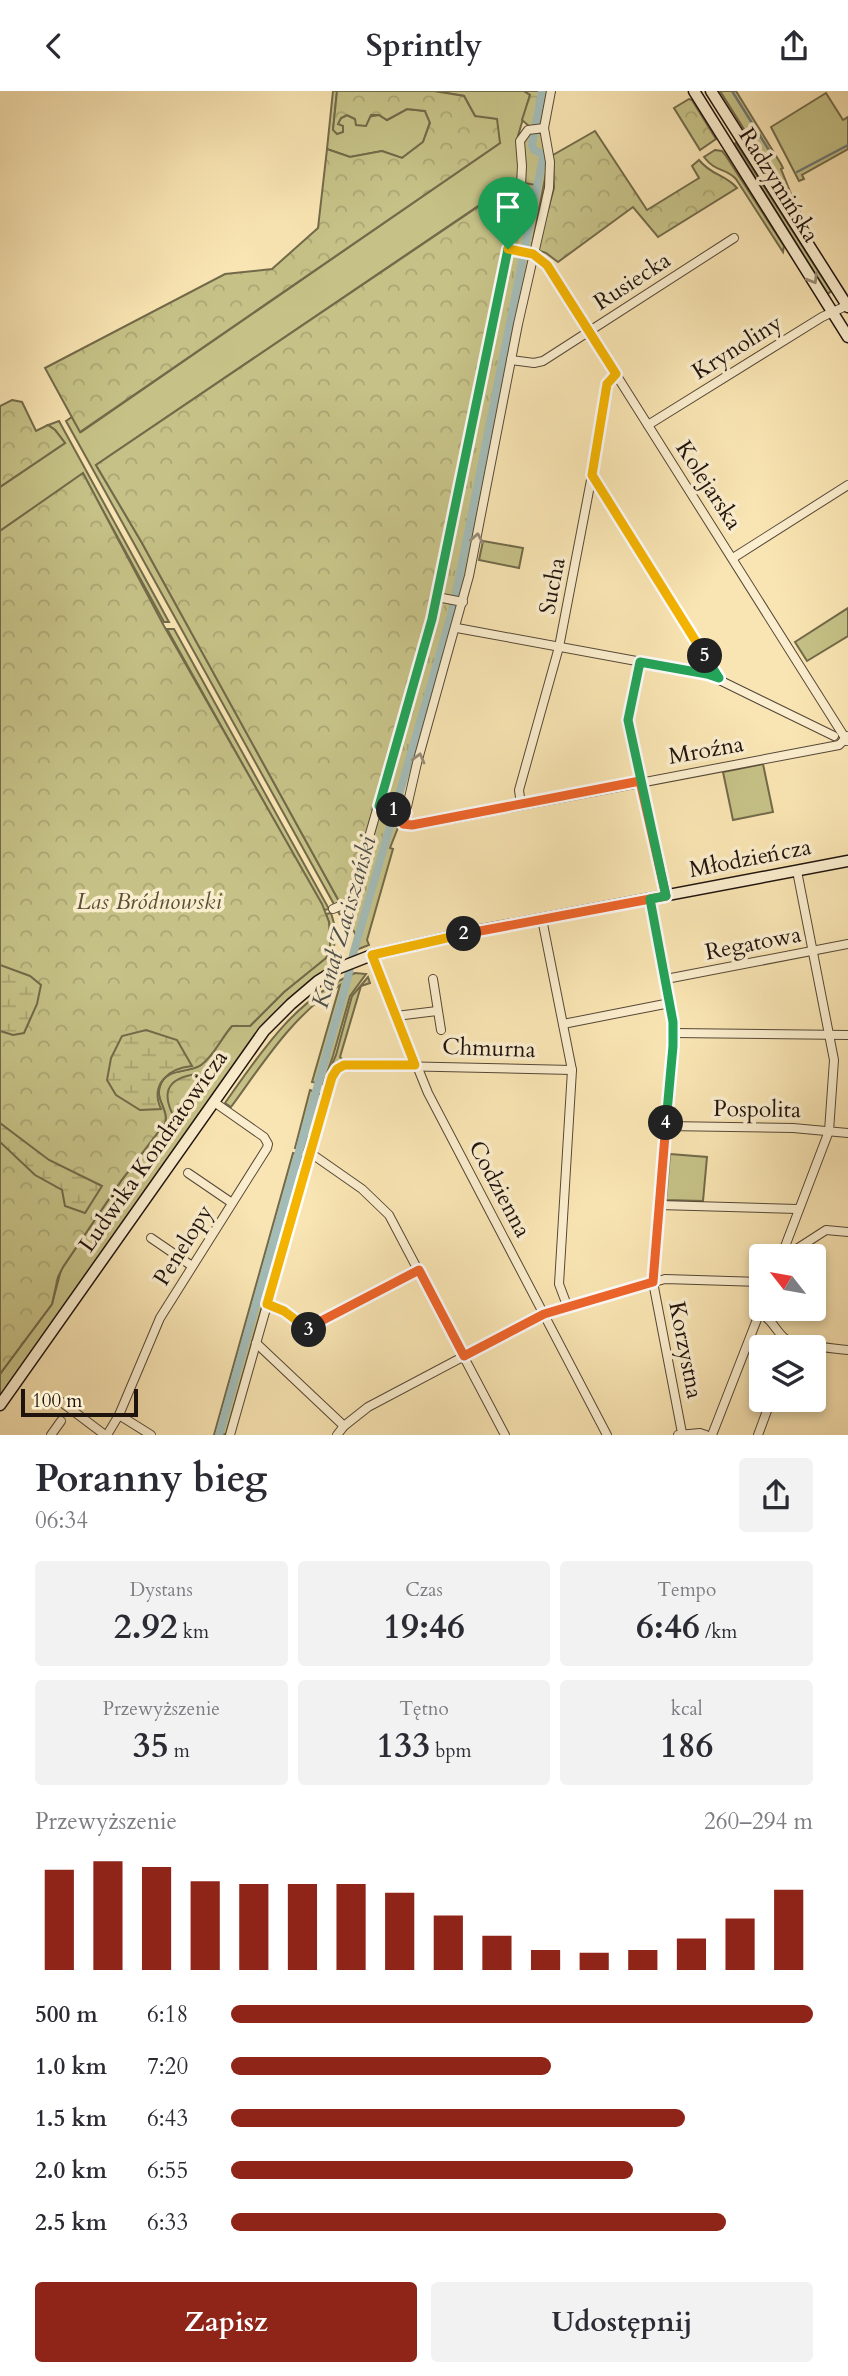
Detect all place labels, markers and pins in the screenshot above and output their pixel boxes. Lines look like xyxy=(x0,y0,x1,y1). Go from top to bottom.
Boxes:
pin xyxy=(478,177,538,249)
pin: 5 xyxy=(688,639,722,673)
pin: 1 xyxy=(376,793,412,827)
pin: 2 xyxy=(447,917,482,951)
pin: 4 xyxy=(648,1105,684,1141)
pin: 3 xyxy=(292,1313,326,1347)

